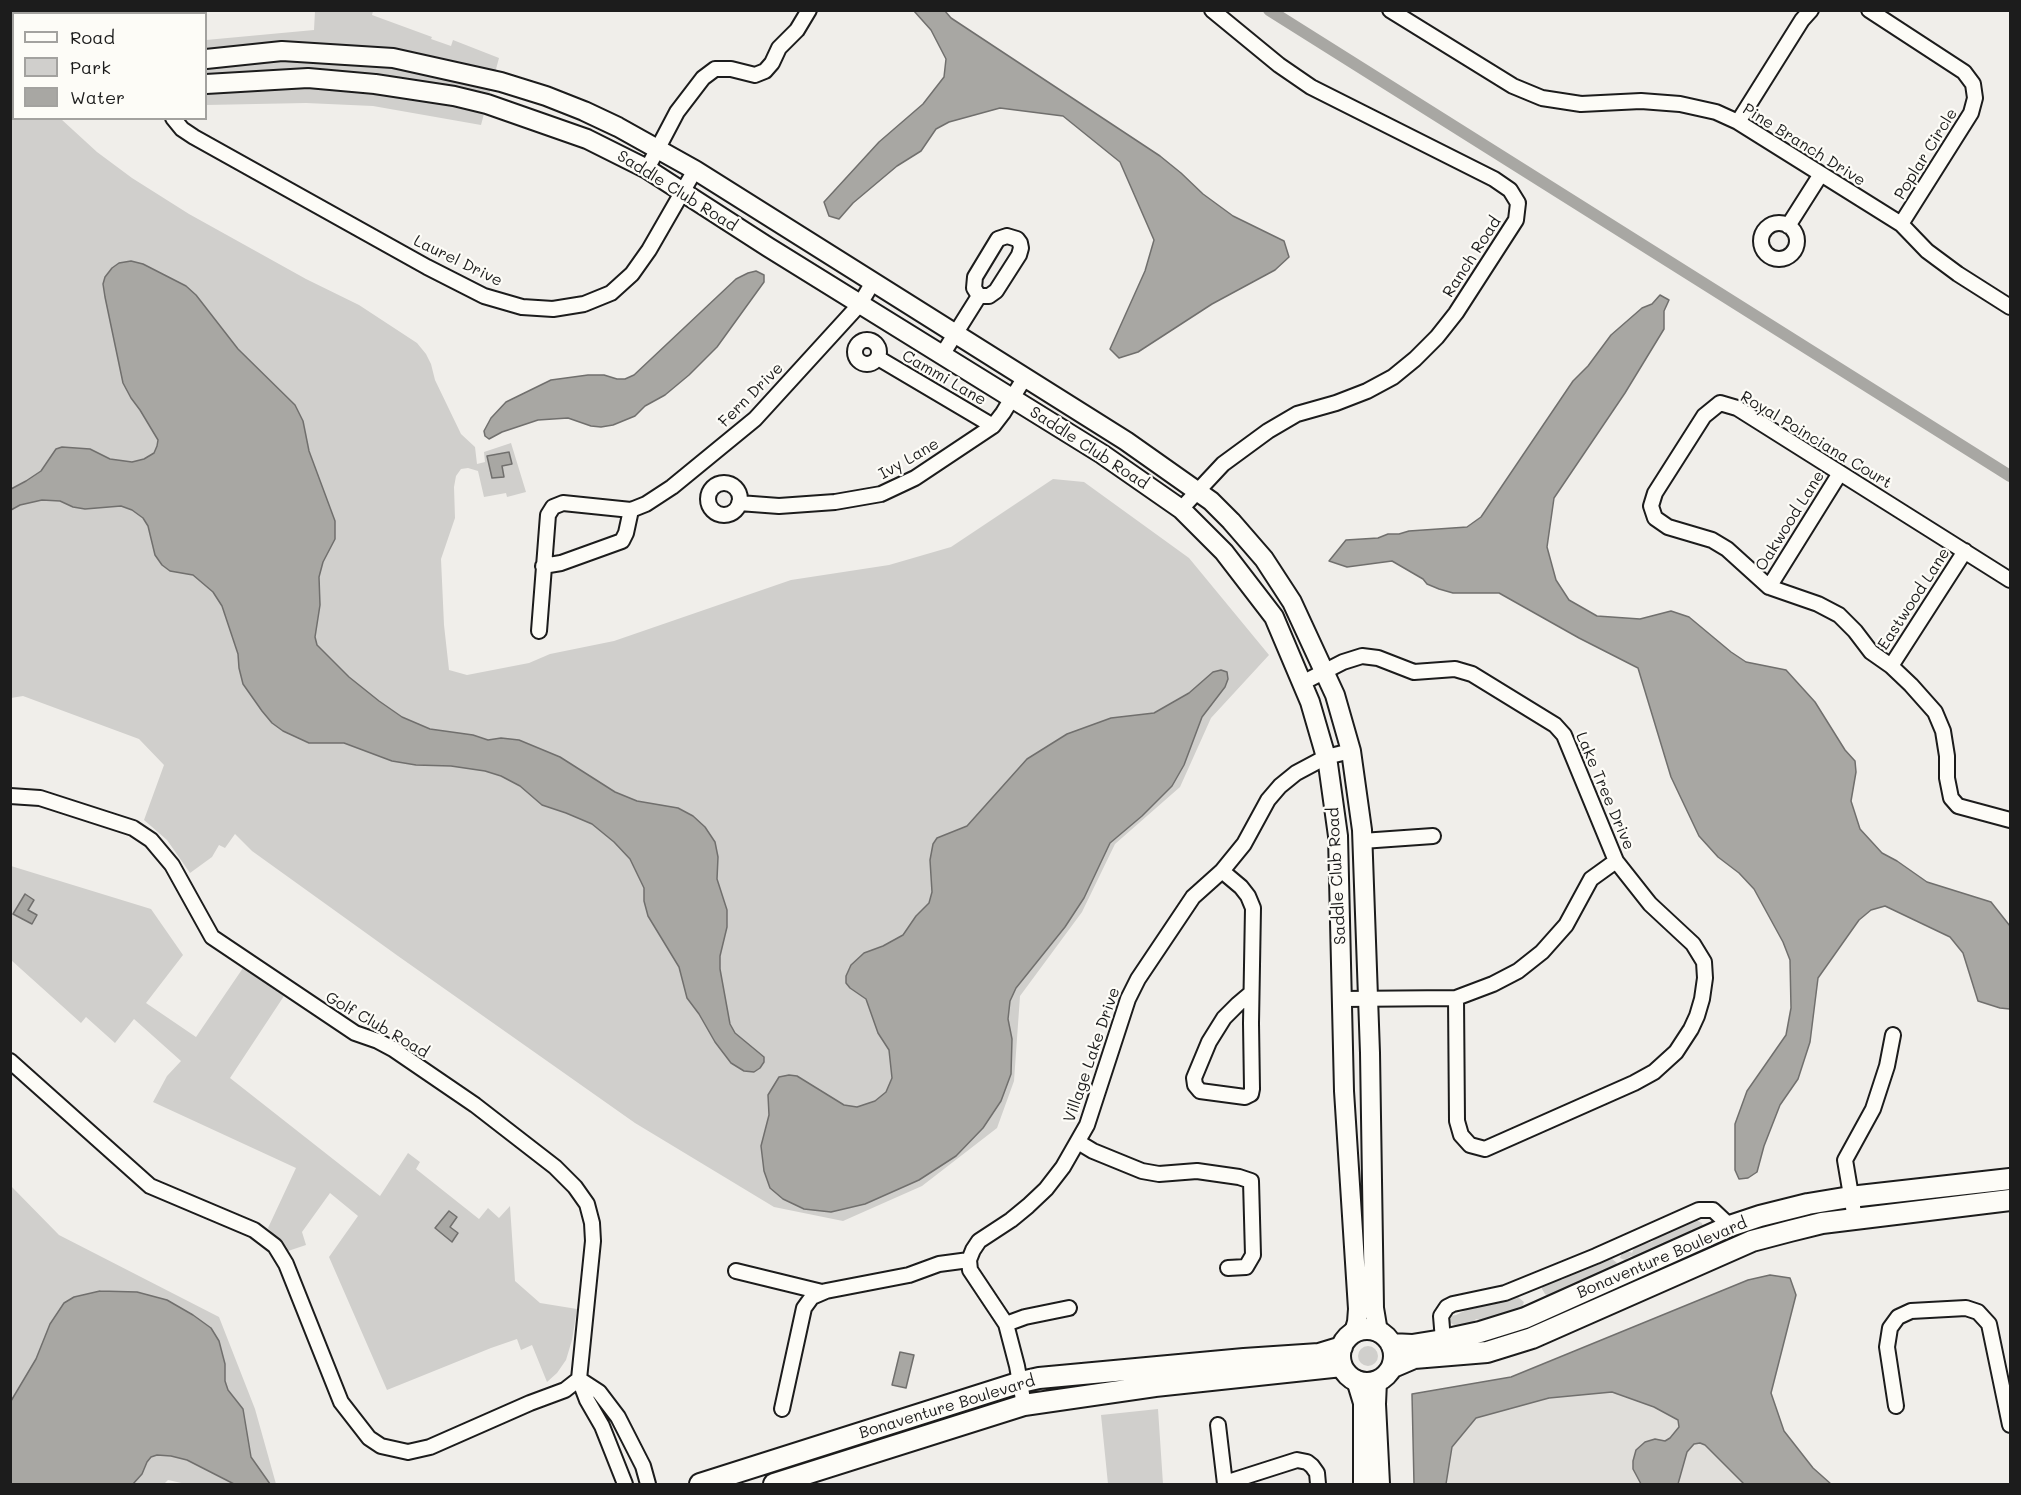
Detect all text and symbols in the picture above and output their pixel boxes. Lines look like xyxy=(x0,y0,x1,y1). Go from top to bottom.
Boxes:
legend xyxy=(12,12,207,120)
text: Road xyxy=(70,25,115,49)
text: Park xyxy=(70,55,111,79)
text: Water xyxy=(70,85,125,109)
street label: Pine Branch Drive xyxy=(1739,99,1869,191)
street label: Poplar Circle xyxy=(1890,105,1962,203)
street label: Saddle Club Road xyxy=(614,146,740,236)
street label: Ranch Road xyxy=(1439,213,1505,301)
street label: Laurel Drive xyxy=(410,231,506,291)
street label: Cammi Lane xyxy=(898,346,990,410)
street label: Fern Drive xyxy=(715,359,787,431)
street label: Royal Poinciana Court xyxy=(1737,387,1895,493)
street label: Saddle Club Road xyxy=(1026,402,1152,494)
street label: Ivy Lane xyxy=(876,434,942,484)
street label: Oakwood Lane xyxy=(1751,467,1829,575)
street label: Eastwood Lane xyxy=(1874,544,1954,654)
street label: Lake Tree Drive xyxy=(1572,729,1638,853)
street label: Saddle Club Road xyxy=(1324,807,1350,945)
street label: Village Lake Drive xyxy=(1060,985,1124,1125)
street label: Golf Club Road xyxy=(322,988,432,1062)
street label: Bonaventure Boulevard xyxy=(1574,1213,1750,1303)
street label: Bonaventure Boulevard xyxy=(857,1371,1037,1443)

